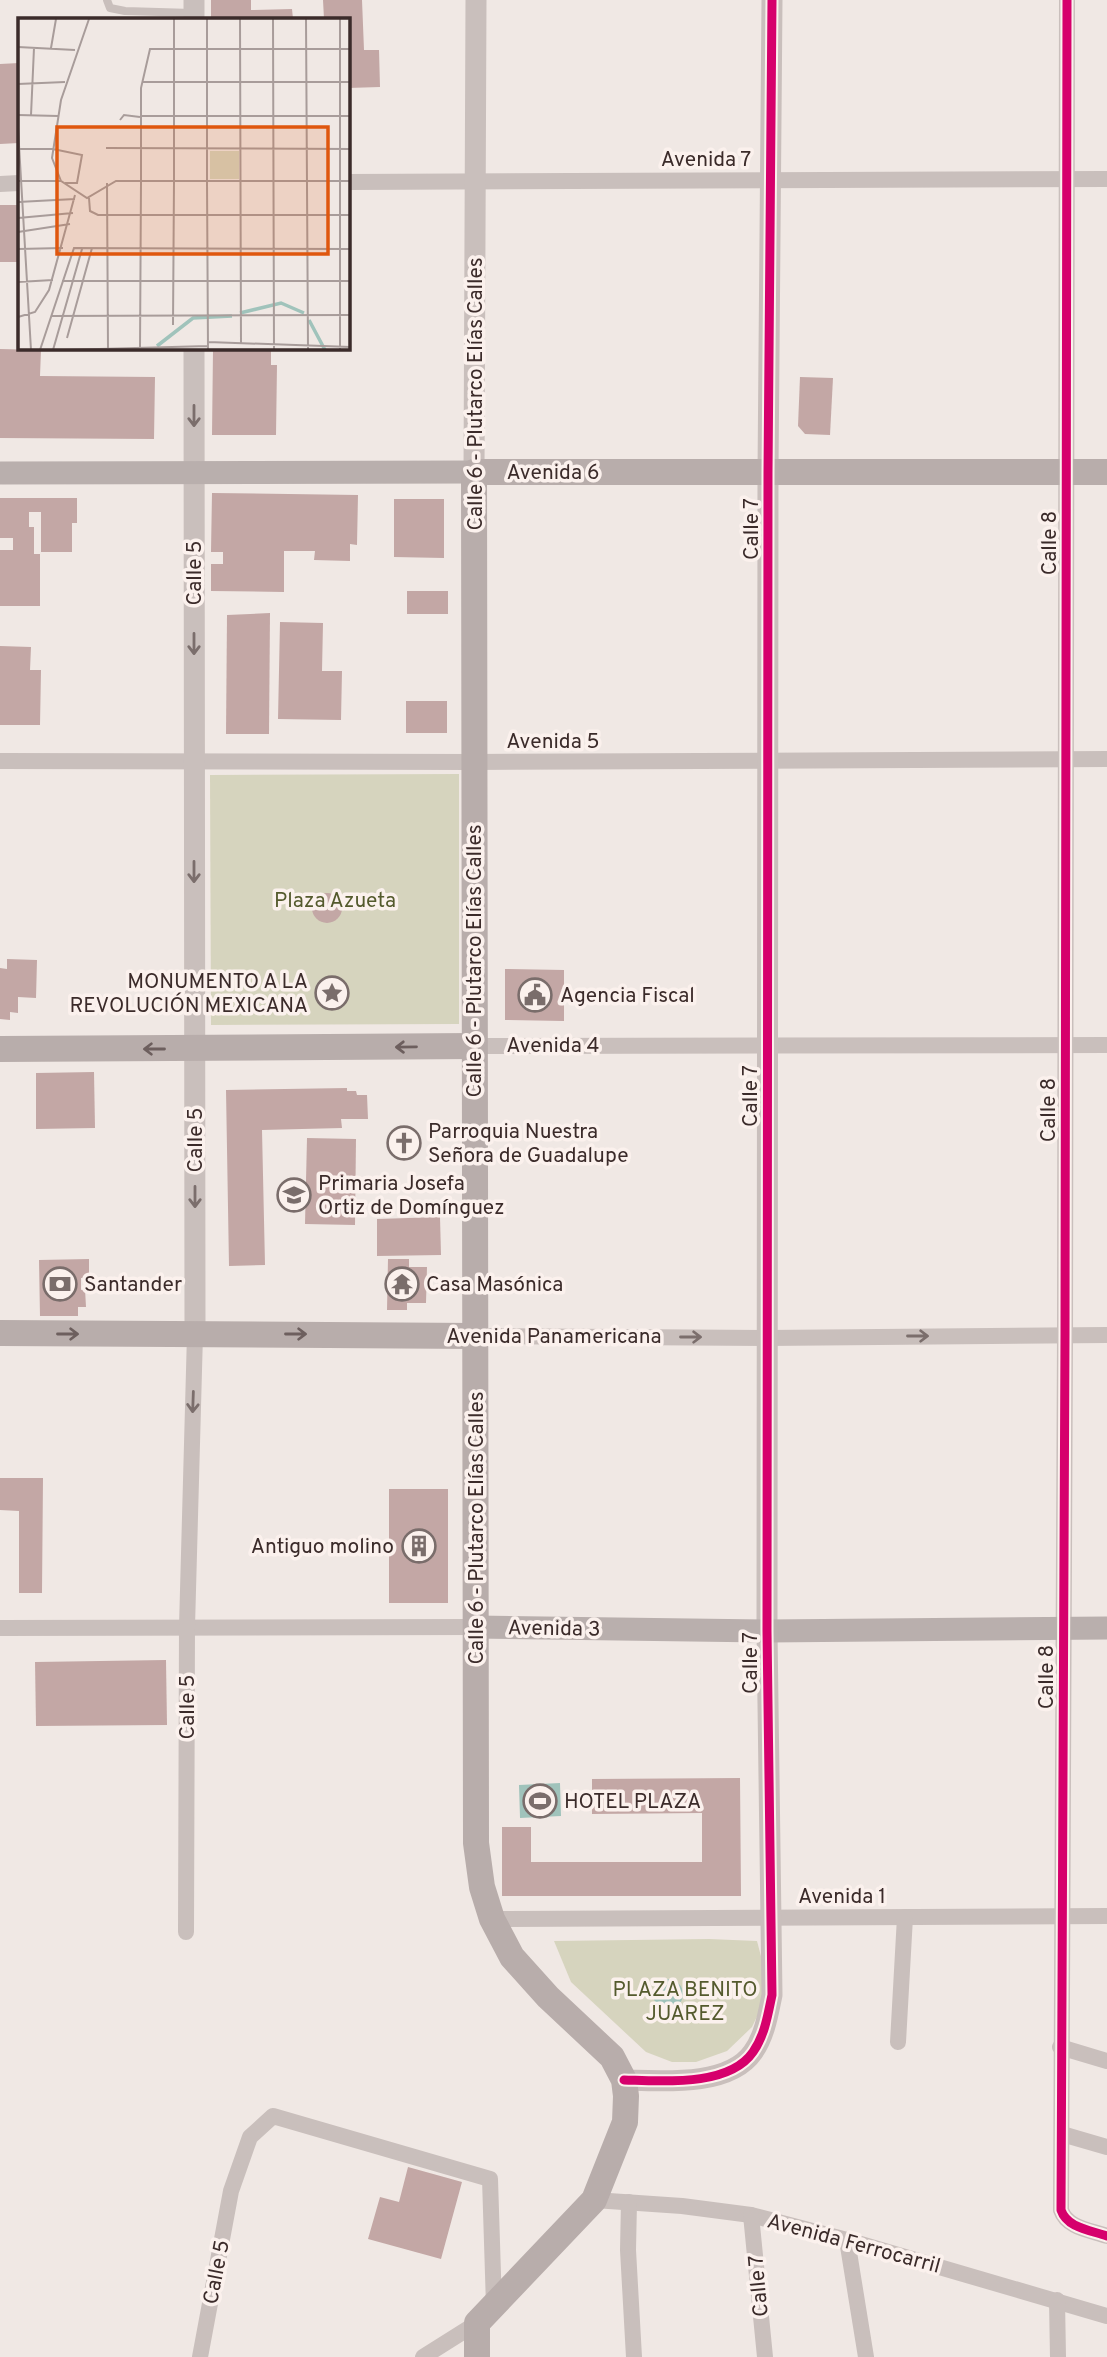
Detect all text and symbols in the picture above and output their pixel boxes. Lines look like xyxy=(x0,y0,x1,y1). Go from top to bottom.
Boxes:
inset map xyxy=(18,18,350,350)
street label: Avenida 7 xyxy=(661,147,751,174)
street label: Calle 6 - Plutarco Elías Calles xyxy=(463,257,490,531)
one-way arrow xyxy=(187,405,201,428)
street label: Avenida 6 xyxy=(507,460,599,487)
street label: Calle 7 xyxy=(739,498,766,560)
street label: Calle 8 xyxy=(1037,511,1064,575)
street label: Calle 5 xyxy=(182,541,209,605)
one-way arrow xyxy=(187,632,201,655)
street label: Avenida 5 xyxy=(506,729,600,756)
street label: Calle 6 - Plutarco Elías Calles xyxy=(462,824,489,1098)
one-way arrow xyxy=(187,860,201,883)
park label: Plaza Azueta xyxy=(274,888,396,915)
place label: MONUMENTO A LA REVOLUCIÓN MEXICANA xyxy=(69,969,308,1020)
place icon: MONUMENTO A LA REVOLUCIÓN MEXICANA xyxy=(313,974,351,1012)
public building icon: Agencia Fiscal xyxy=(516,976,554,1014)
place label: Agencia Fiscal xyxy=(560,983,695,1010)
street label: Avenida 4 xyxy=(506,1033,600,1060)
one-way arrow xyxy=(395,1040,418,1054)
one-way arrow xyxy=(143,1042,166,1056)
street label: Calle 7 xyxy=(738,1065,765,1127)
street label: Calle 8 xyxy=(1036,1078,1063,1142)
street label: Calle 5 xyxy=(183,1108,210,1172)
place label: Parroquia Nuestra Señora de Guadalupe xyxy=(428,1119,628,1170)
church icon: Parroquia Nuestra Señora de Guadalupe xyxy=(385,1124,423,1162)
place label: Primaria Josefa Ortiz de Domínguez xyxy=(318,1171,505,1222)
school or university icon: Primaria Josefa Ortiz de Domínguez xyxy=(275,1176,313,1214)
one-way arrow xyxy=(188,1185,202,1208)
bank icon: Santander xyxy=(41,1265,79,1303)
temple icon: Casa Masónica xyxy=(383,1265,421,1303)
place label: Santander xyxy=(84,1272,182,1299)
place label: Casa Masónica xyxy=(426,1272,563,1299)
street label: Avenida Panamericana xyxy=(446,1324,662,1351)
one-way arrow xyxy=(56,1327,79,1341)
one-way arrow xyxy=(284,1328,307,1341)
one-way arrow xyxy=(679,1330,702,1344)
one-way arrow xyxy=(906,1330,929,1343)
one-way arrow xyxy=(186,1390,200,1413)
street label: Calle 6 - Plutarco Elías Calles xyxy=(464,1391,491,1665)
building icon: Antiguo molino xyxy=(400,1527,438,1565)
place label: Antiguo molino xyxy=(251,1534,394,1561)
street label: Avenida 3 xyxy=(507,1615,601,1644)
street label: Calle 7 xyxy=(738,1632,765,1694)
street label: Calle 8 xyxy=(1034,1645,1061,1709)
street label: Calle 5 xyxy=(175,1675,202,1739)
sports icon: HOTEL PLAZA xyxy=(521,1782,559,1820)
place label: HOTEL PLAZA xyxy=(564,1789,701,1816)
street label: Avenida 1 xyxy=(798,1884,886,1911)
park label: PLAZA BENITO JUAREZ xyxy=(612,1977,758,2028)
street label: Avenida Ferrocarril xyxy=(764,2208,943,2281)
street label: Calle 5 xyxy=(198,2238,237,2307)
street label: Calle 7 xyxy=(743,2254,776,2318)

